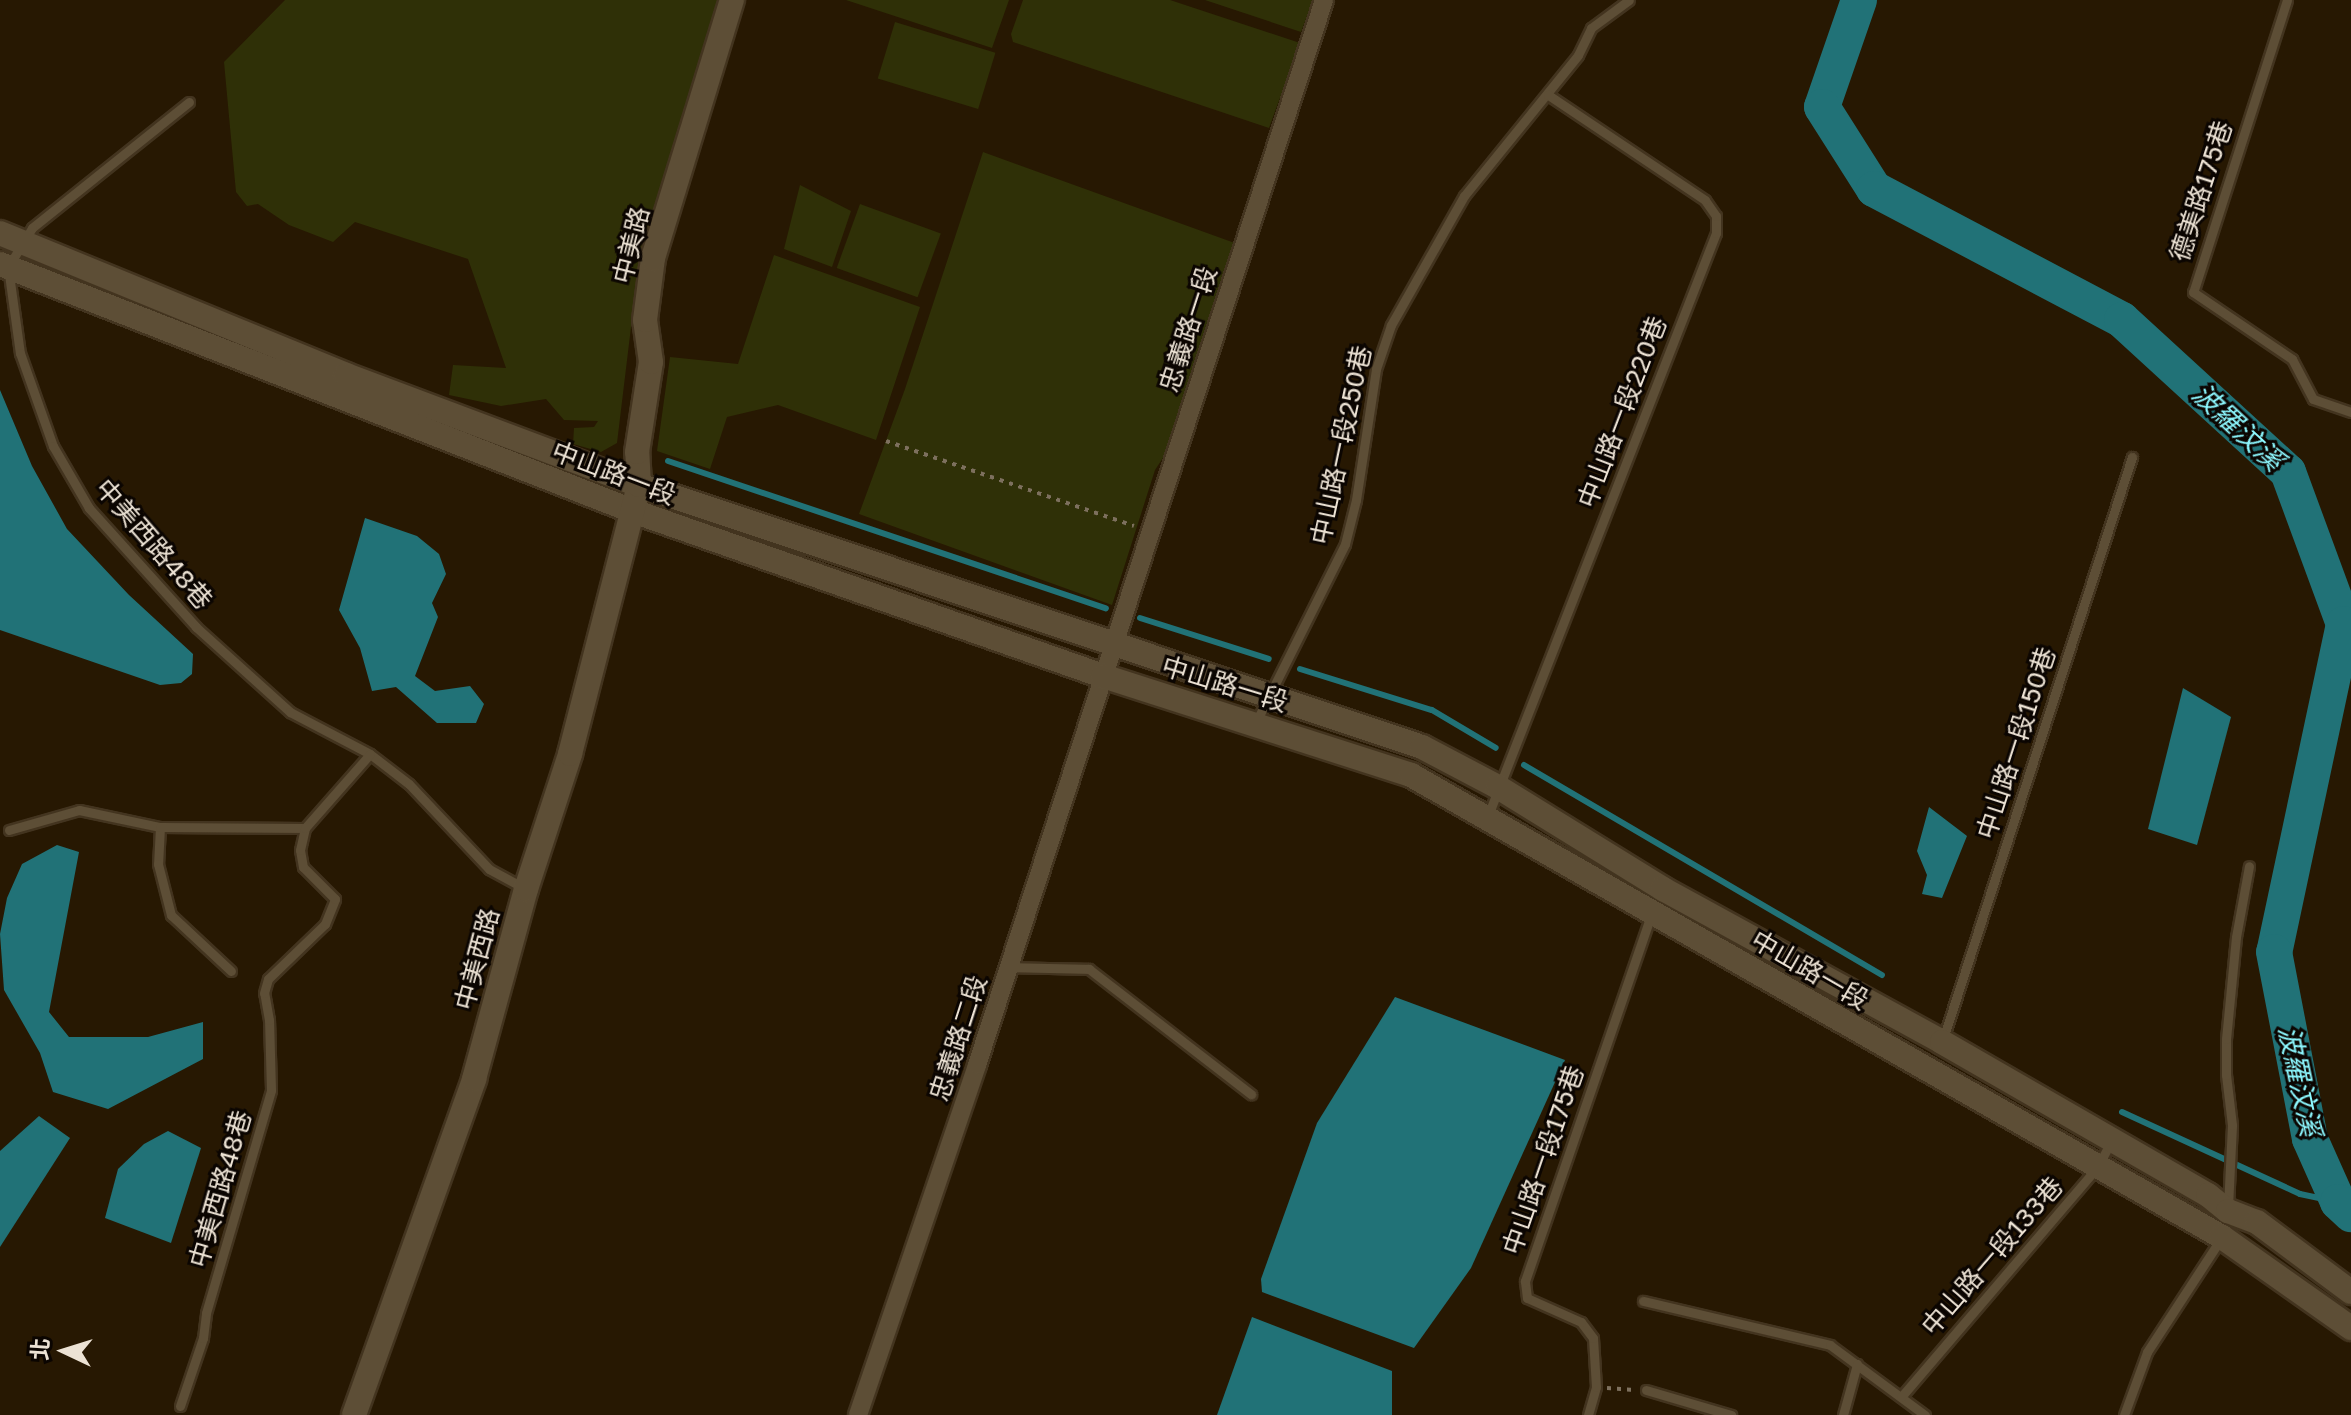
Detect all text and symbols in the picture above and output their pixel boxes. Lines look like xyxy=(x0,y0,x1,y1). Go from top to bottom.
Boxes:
street label: 德美路175巷 xyxy=(2164,117,2238,265)
street label: 中美路 xyxy=(606,203,656,287)
street label: 忠義路一段 xyxy=(1153,262,1223,396)
street label: 中山路一段220巷 xyxy=(1571,312,1673,512)
street label: 中山路一段250巷 xyxy=(1305,343,1377,547)
water label: 波羅汶溪 xyxy=(2186,377,2290,477)
street label: 中山路一段 xyxy=(548,435,680,511)
street label: 中美西路48巷 xyxy=(89,473,219,615)
street label: 中山路一段150巷 xyxy=(1970,643,2062,843)
street label: 中山路一段 xyxy=(1158,650,1292,718)
street label: 中美西路 xyxy=(448,905,506,1013)
street label: 中山路一段 xyxy=(1746,924,1874,1016)
street label: 忠義路二段 xyxy=(923,971,993,1105)
water label: 波羅汶溪 xyxy=(2272,1023,2328,1139)
street label: 中山路一段175巷 xyxy=(1496,1062,1590,1258)
street label: 中美西路48巷 xyxy=(183,1107,257,1271)
street label: 中山路一段133巷 xyxy=(1915,1171,2069,1341)
north arrow xyxy=(24,1311,104,1391)
text: 北 xyxy=(25,1337,54,1361)

